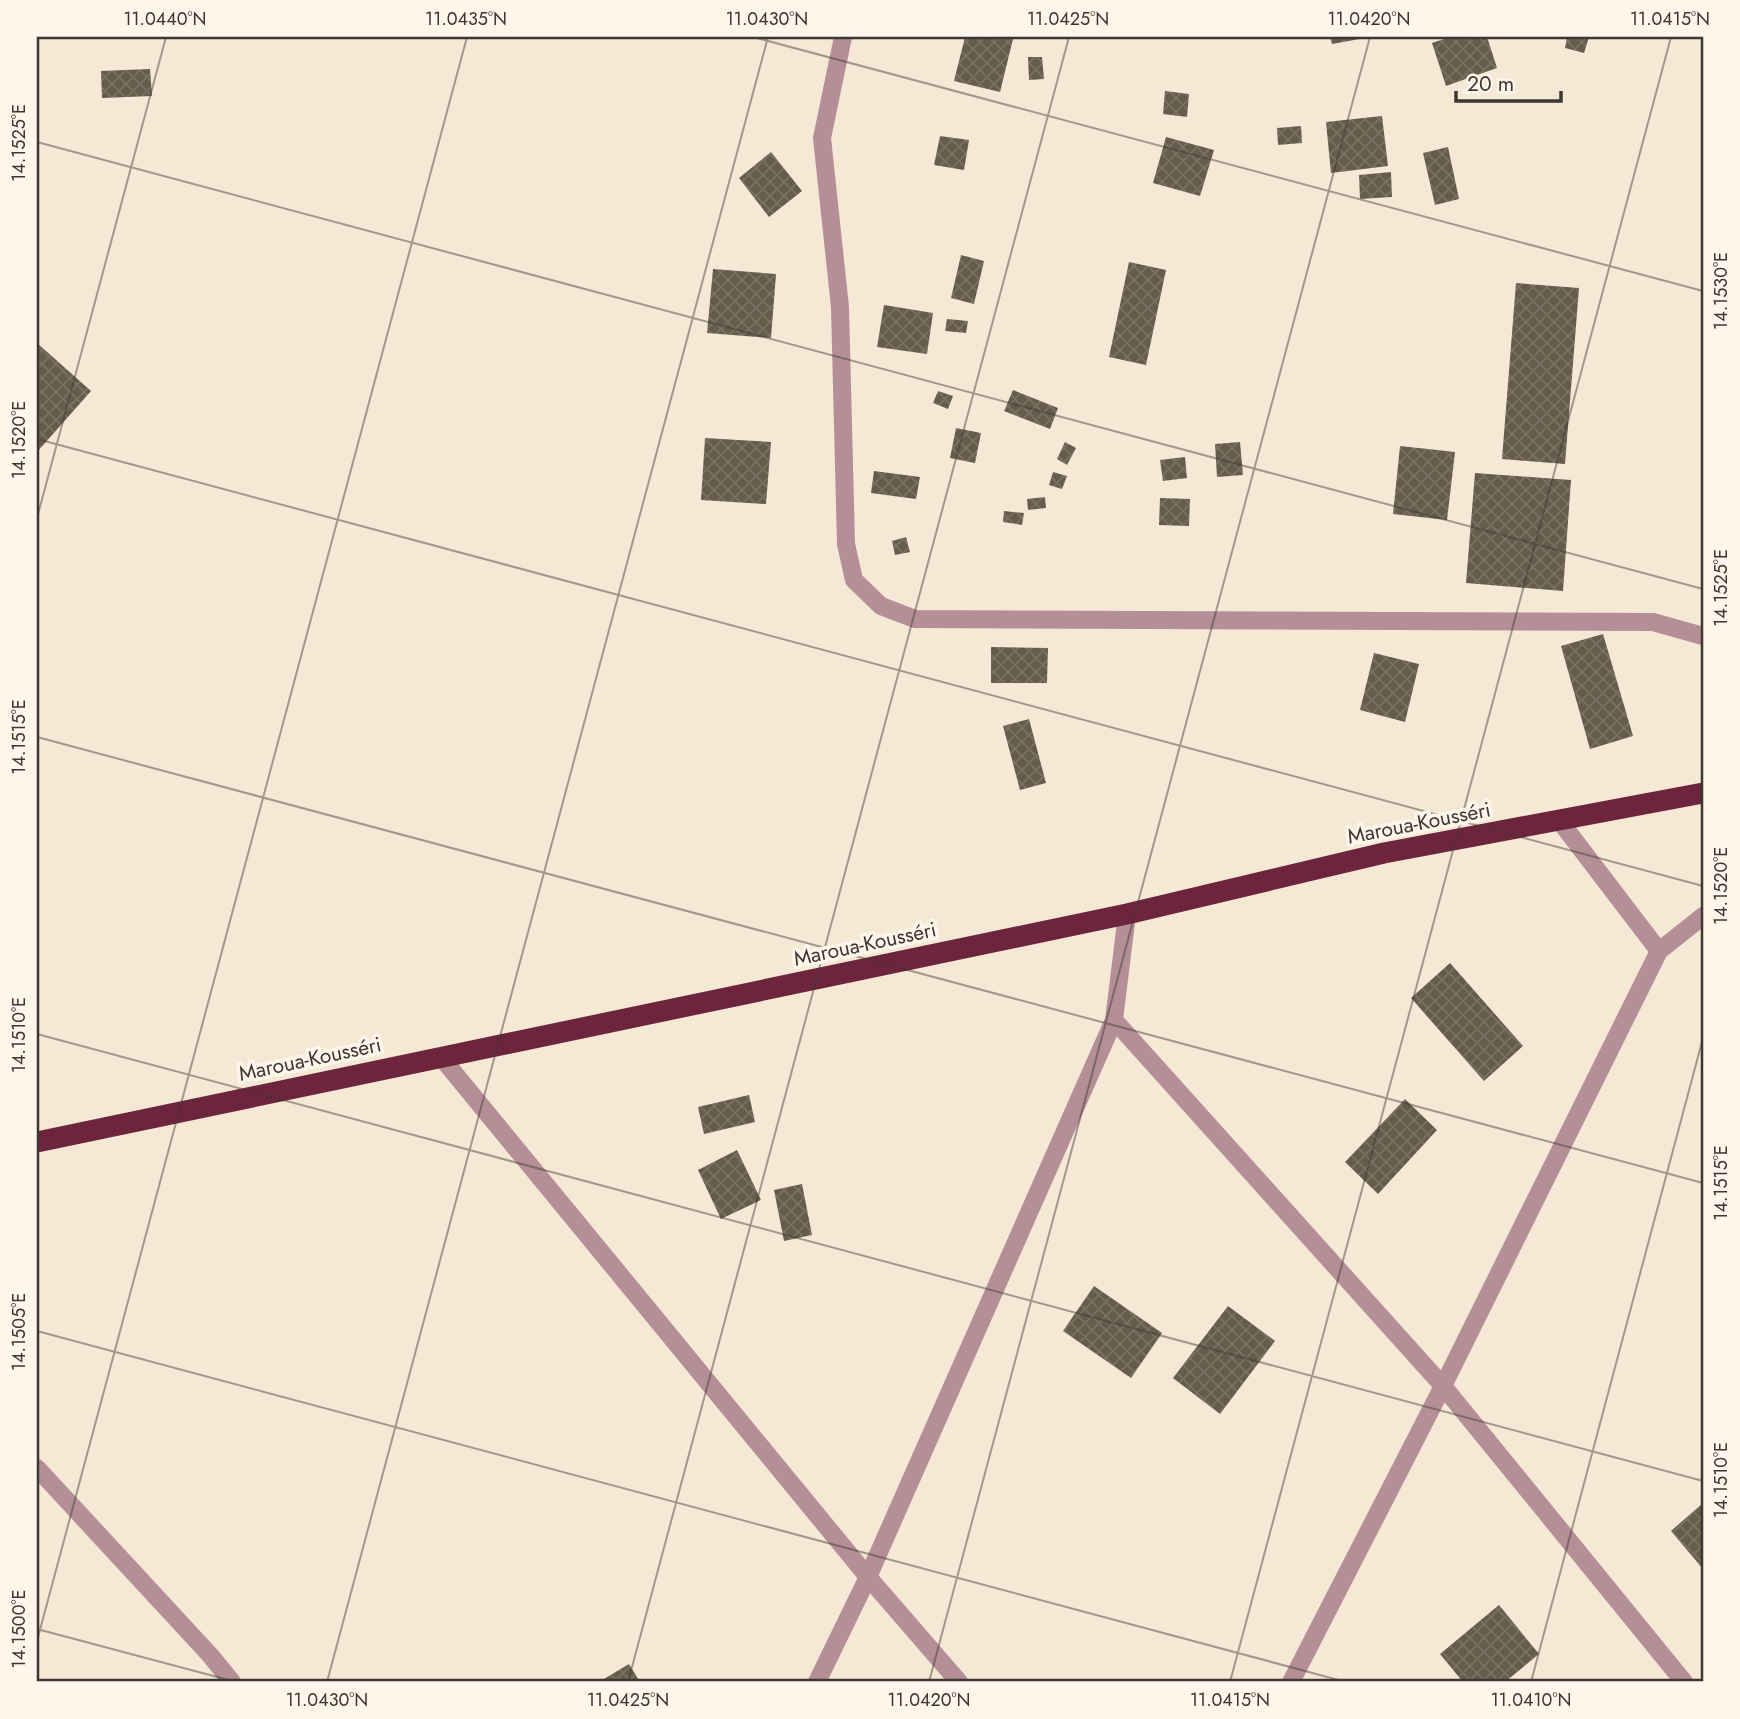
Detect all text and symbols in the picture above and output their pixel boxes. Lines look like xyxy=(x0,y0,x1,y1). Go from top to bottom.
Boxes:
text: 11.0440°N xyxy=(123,6,207,32)
text: 11.0435°N xyxy=(425,6,507,32)
text: 11.0430°N xyxy=(726,6,808,32)
text: 11.0425°N xyxy=(1027,6,1109,32)
text: 11.0420°N xyxy=(1328,6,1410,32)
text: 11.0415°N xyxy=(1630,6,1710,32)
scale bar xyxy=(1456,60,1562,104)
text: 20 m xyxy=(1467,69,1514,99)
text: 14.1525°E xyxy=(6,104,32,182)
text: 14.1530°E xyxy=(1708,252,1734,330)
text: 14.1520°E xyxy=(6,401,32,479)
text: 14.1525°E xyxy=(1708,549,1734,627)
text: 14.1515°E xyxy=(6,699,32,775)
street label: Maroua-Kousséri xyxy=(1345,794,1493,852)
text: 14.1520°E xyxy=(1708,847,1734,925)
street label: Maroua-Kousséri xyxy=(791,914,939,974)
text: 14.1510°E xyxy=(6,997,32,1073)
street label: Maroua-Kousséri xyxy=(236,1029,384,1089)
text: 14.1515°E xyxy=(1708,1145,1734,1221)
text: 14.1505°E xyxy=(6,1293,32,1371)
text: 14.1510°E xyxy=(1708,1442,1734,1518)
text: 14.1500°E xyxy=(6,1590,32,1668)
text: 11.0430°N xyxy=(286,1687,368,1713)
text: 11.0425°N xyxy=(587,1687,669,1713)
text: 11.0420°N xyxy=(888,1687,970,1713)
text: 11.0415°N xyxy=(1190,1687,1270,1713)
text: 11.0410°N xyxy=(1491,1687,1571,1713)

